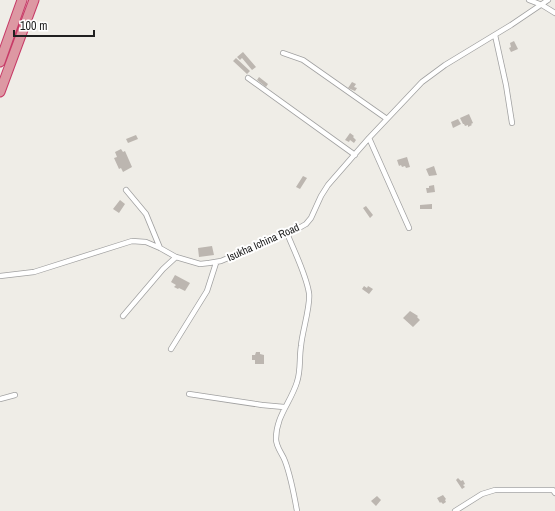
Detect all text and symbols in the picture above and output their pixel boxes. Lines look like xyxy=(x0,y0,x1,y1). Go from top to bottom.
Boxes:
scale bar xyxy=(14,12,94,38)
text: 100 m xyxy=(20,18,47,34)
street label: Isukha Ichina Road xyxy=(225,220,301,264)

